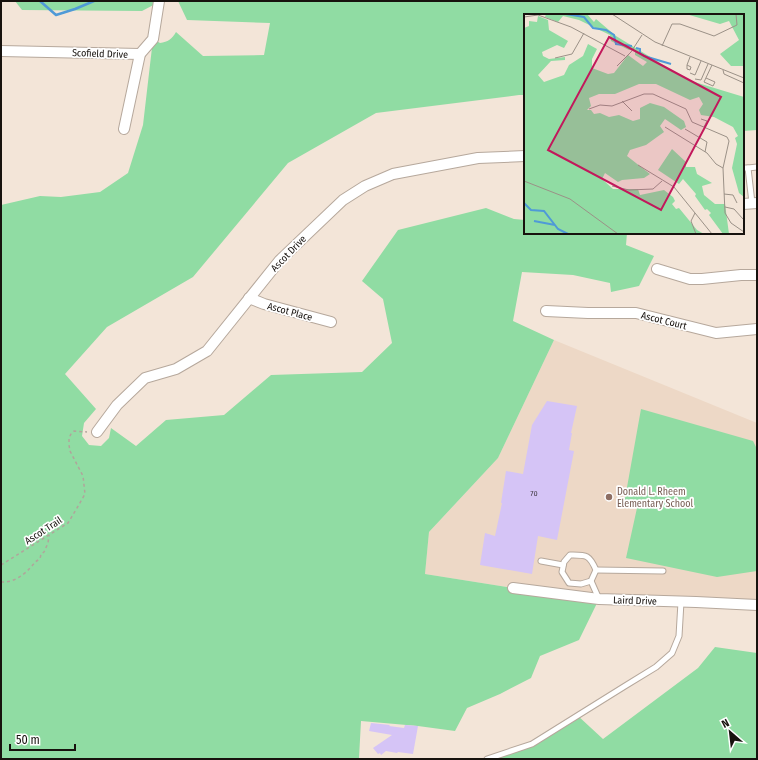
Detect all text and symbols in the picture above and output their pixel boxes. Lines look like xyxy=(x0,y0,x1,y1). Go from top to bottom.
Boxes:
inset map xyxy=(524,14,744,234)
street label: Scofield Drive xyxy=(72,47,128,61)
street label: Ascot Drive xyxy=(269,233,309,274)
street label: Ascot Place xyxy=(266,300,314,324)
street label: Ascot Court xyxy=(640,310,689,333)
place label: Donald L. Rheem Elementary School xyxy=(617,486,693,510)
house number: 70 xyxy=(530,489,538,498)
marker: Donald L. Rheem Elementary School xyxy=(604,492,614,502)
street label: Ascot Trail xyxy=(23,514,65,547)
street label: Laird Drive xyxy=(613,594,657,608)
north arrow xyxy=(710,712,750,752)
text: N xyxy=(720,716,732,731)
scale bar xyxy=(10,726,75,752)
text: 50 m xyxy=(16,733,40,747)

